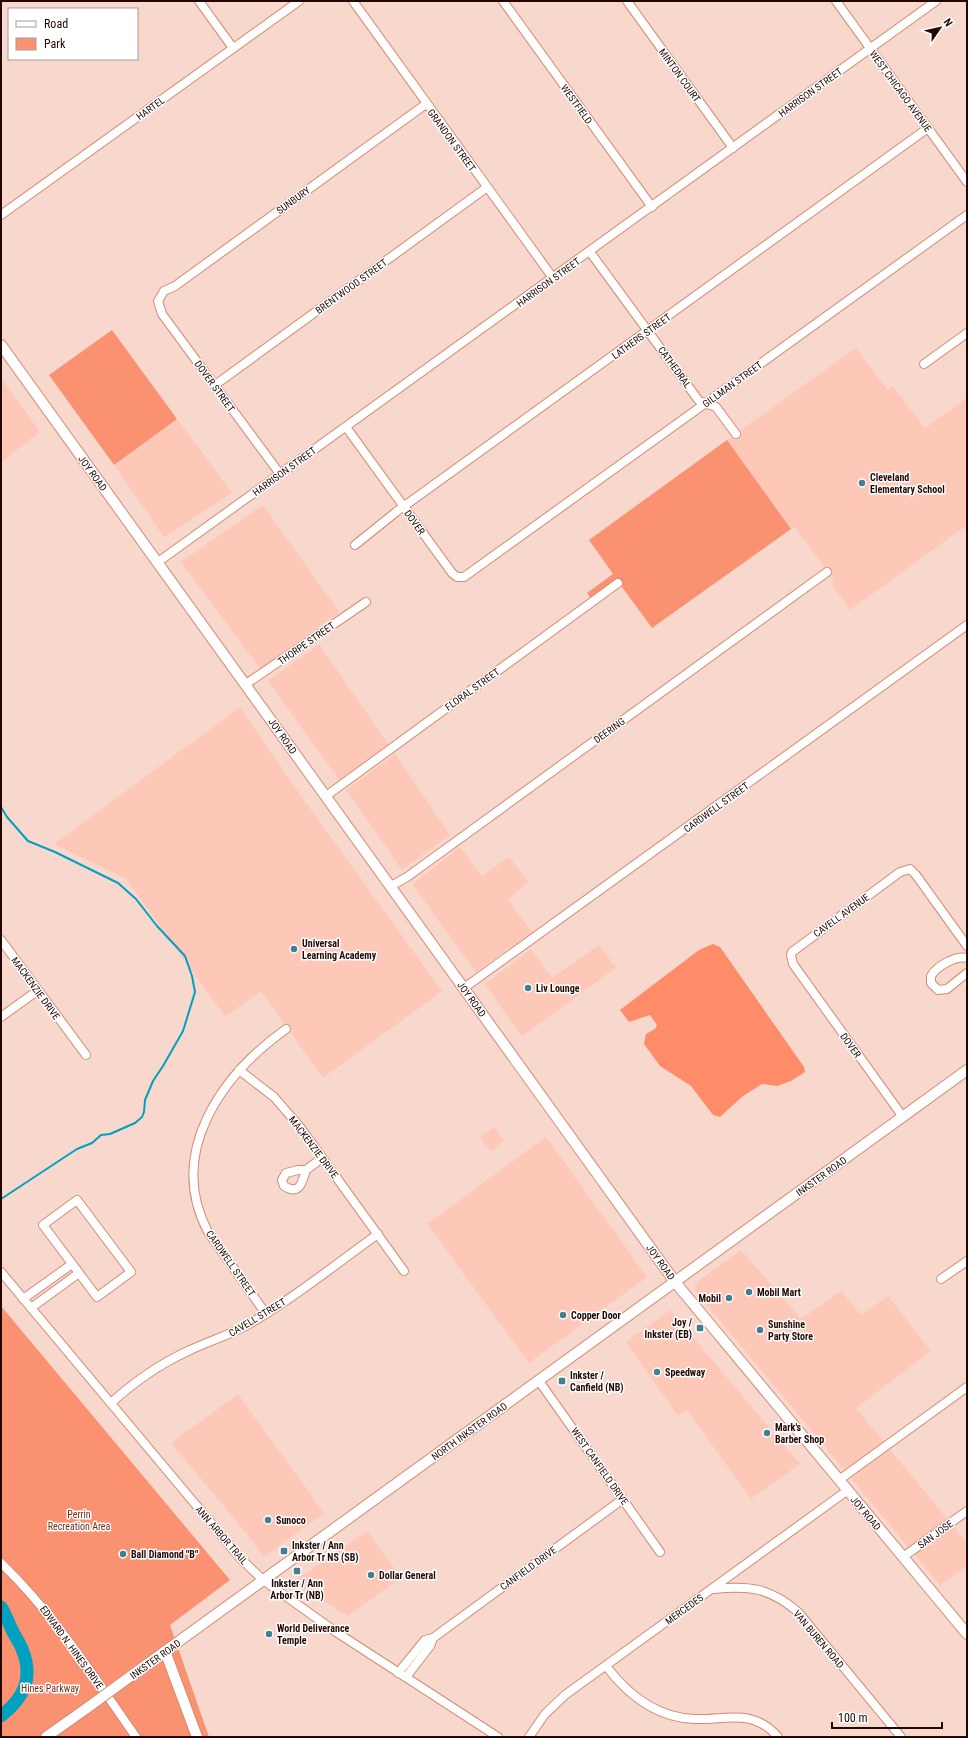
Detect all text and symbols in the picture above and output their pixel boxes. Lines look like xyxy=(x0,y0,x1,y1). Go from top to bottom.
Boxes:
legend xyxy=(8,8,138,60)
north arrow xyxy=(920,8,960,48)
text: N xyxy=(941,16,955,29)
text: Road xyxy=(44,17,68,31)
text: Park xyxy=(44,37,66,51)
street label: MINTON COURT xyxy=(657,47,703,104)
street label: WEST CHICAGO AVENUE xyxy=(867,49,934,134)
street label: HARRISON STREET xyxy=(776,66,844,119)
street label: WESTFIELD xyxy=(559,83,595,126)
street label: HARTEL xyxy=(134,94,167,122)
street label: GRANDON STREET xyxy=(425,107,478,174)
street label: SUNBURY xyxy=(275,184,313,216)
street label: HARRISON STREET xyxy=(514,256,582,309)
street label: BRENTWOOD STREET xyxy=(313,257,389,316)
street label: LATHERS STREET xyxy=(610,311,673,361)
street label: CATHEDRAL xyxy=(656,344,694,390)
street label: DOVER STREET xyxy=(192,358,237,414)
street label: GILLMAN STREET xyxy=(700,359,764,410)
street label: HARRISON STREET xyxy=(250,445,318,498)
street label: JOY ROAD xyxy=(76,454,109,493)
place label: Cleveland Elementary School xyxy=(870,472,945,495)
marker: Cleveland Elementary School xyxy=(857,478,867,488)
street label: DOVER xyxy=(402,508,428,537)
street label: THORPE STREET xyxy=(276,620,337,667)
street label: FLORAL STREET xyxy=(443,666,502,713)
street label: DEERING xyxy=(592,715,627,745)
street label: JOY ROAD xyxy=(266,716,299,756)
street label: CARDWELL STREET xyxy=(682,780,751,835)
street label: CAVELL AVENUE xyxy=(811,892,871,939)
place label: Universal Learning Academy xyxy=(302,938,377,961)
marker: Universal Learning Academy xyxy=(289,944,299,954)
street label: MACKENZIE DRIVE xyxy=(9,955,62,1022)
street label: JOY ROAD xyxy=(455,980,488,1019)
marker: Liv Lounge xyxy=(523,983,533,993)
place label: Liv Lounge xyxy=(536,983,580,994)
street label: DOVER xyxy=(838,1031,864,1060)
street label: MACKENZIE DRIVE xyxy=(287,1114,340,1180)
street label: INKSTER ROAD xyxy=(794,1154,849,1198)
street label: CARDWELL STREET xyxy=(204,1228,257,1298)
street label: JOY ROAD xyxy=(644,1243,677,1282)
marker: Mobil Mart xyxy=(744,1287,754,1297)
place label: Mobil Mart xyxy=(757,1287,801,1298)
place label: Mobil xyxy=(698,1293,721,1304)
marker: Mobil xyxy=(724,1293,734,1303)
street label: CAVELL STREET xyxy=(227,1296,288,1339)
marker: Copper Door xyxy=(558,1310,568,1320)
place label: Copper Door xyxy=(571,1310,622,1321)
place label: Joy / Inkster (EB) xyxy=(645,1317,693,1341)
place label: Sunshine Party Store xyxy=(768,1319,813,1342)
marker: Joy / Inkster (EB) xyxy=(695,1323,705,1333)
marker: Sunshine Party Store xyxy=(755,1325,765,1335)
marker: Speedway xyxy=(652,1367,662,1377)
place label: Speedway xyxy=(665,1367,706,1378)
place label: Inkster / Canfield (NB) xyxy=(570,1370,624,1394)
marker: Inkster / Canfield (NB) xyxy=(557,1376,567,1386)
street label: NORTH INKSTER ROAD xyxy=(429,1400,509,1462)
place label: Mark's Barber Shop xyxy=(775,1422,824,1445)
street label: WEST CANFIELD DRIVE xyxy=(569,1426,630,1507)
marker: Mark's Barber Shop xyxy=(762,1428,772,1438)
street label: JOY ROAD xyxy=(848,1494,883,1533)
street label: ANN ARBOR TRAIL xyxy=(193,1504,250,1567)
park label: Perrin Recreation Area xyxy=(48,1509,111,1532)
marker: Sunoco xyxy=(263,1515,273,1525)
place label: Sunoco xyxy=(276,1515,306,1526)
street label: SAN JOSE xyxy=(916,1518,955,1551)
place label: Inkster / Ann Arbor Tr NS (SB) xyxy=(292,1540,359,1564)
street label: CANFIELD DRIVE xyxy=(498,1544,559,1592)
marker: Inkster / Ann Arbor Tr NS (SB) xyxy=(279,1546,289,1556)
marker: Ball Diamond "B" xyxy=(118,1549,128,1559)
place label: Ball Diamond "B" xyxy=(131,1549,198,1560)
marker: Inkster / Ann Arbor Tr (NB) xyxy=(292,1566,302,1576)
marker: Dollar General xyxy=(366,1570,376,1580)
place label: Dollar General xyxy=(379,1570,436,1581)
place label: Inkster / Ann Arbor Tr (NB) xyxy=(270,1578,324,1602)
street label: MERCEDES xyxy=(663,1592,705,1627)
street label: EDWARD N. HINES DRIVE xyxy=(38,1604,105,1691)
street label: VAN BUREN ROAD xyxy=(791,1608,846,1671)
place label: World Deliverance Temple xyxy=(277,1623,349,1646)
marker: World Deliverance Temple xyxy=(264,1629,274,1639)
street label: INKSTER ROAD xyxy=(128,1637,183,1681)
park label: Hines Parkway xyxy=(21,1683,79,1694)
scale bar xyxy=(832,1704,942,1730)
text: 100 m xyxy=(838,1711,868,1725)

